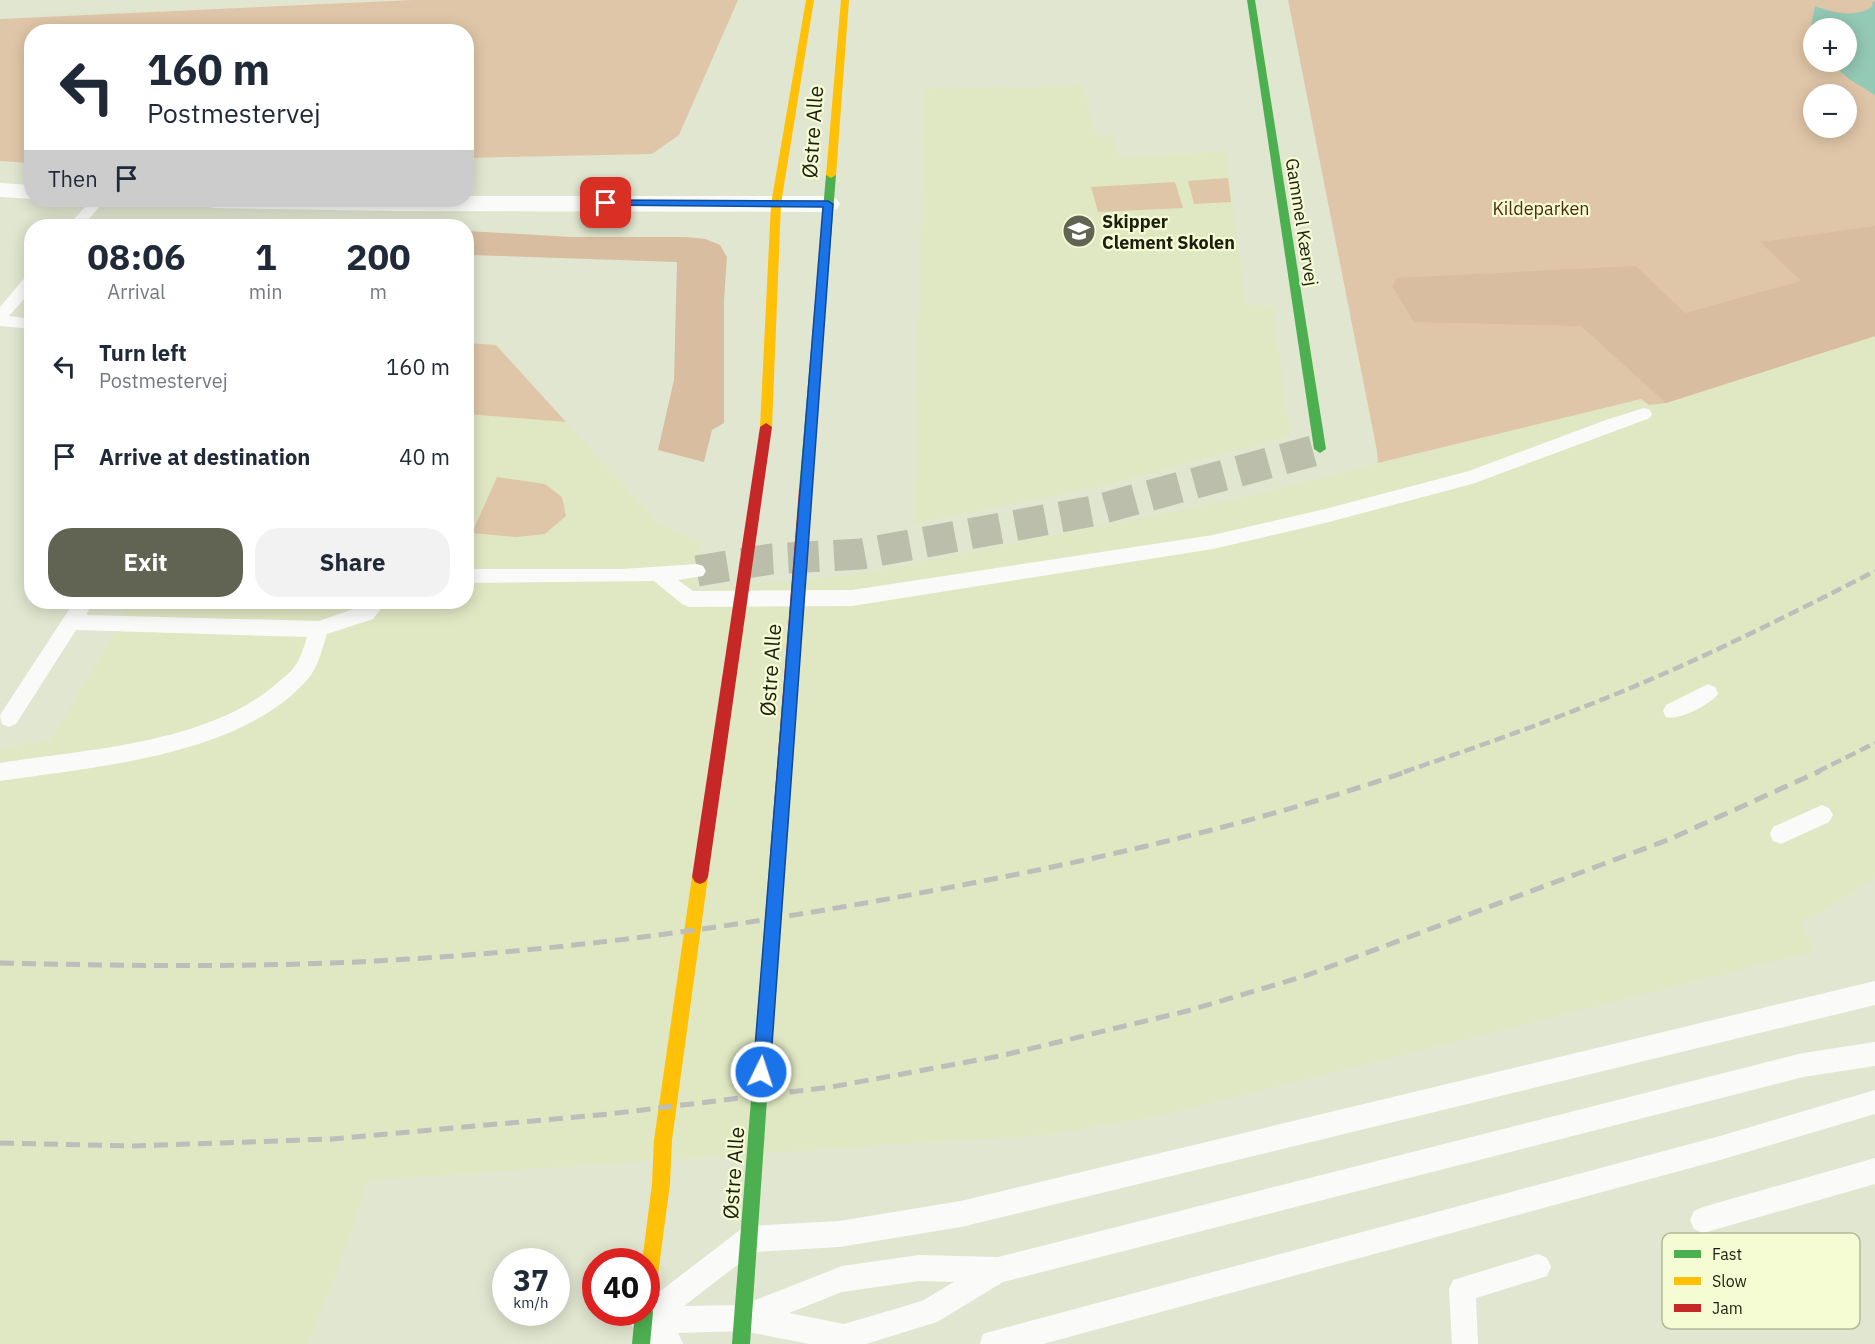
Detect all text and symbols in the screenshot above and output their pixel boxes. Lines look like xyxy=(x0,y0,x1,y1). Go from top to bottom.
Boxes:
map controls xyxy=(1803,18,1857,138)
button: + xyxy=(1803,18,1857,72)
text: 160 m xyxy=(147,42,270,97)
icon: left xyxy=(48,48,126,126)
button: − xyxy=(1803,84,1857,138)
street label: Østre Alle xyxy=(795,85,829,179)
text: Postmestervej xyxy=(147,95,321,130)
street label: Gammel Kærvej xyxy=(1281,156,1323,288)
icon: arrive xyxy=(110,162,143,195)
text: Then xyxy=(48,164,98,193)
pin xyxy=(580,177,631,228)
icon: arrive xyxy=(589,186,622,219)
park label: Kildeparken xyxy=(1492,197,1590,220)
place label: Skipper Clement Skolen xyxy=(1102,210,1235,254)
school or university icon: Skipper Clement Skolen xyxy=(1061,213,1097,249)
text: 08:06 xyxy=(87,233,186,280)
text: 1 xyxy=(255,233,277,280)
text: 200 xyxy=(346,233,411,280)
text: Arrival xyxy=(107,278,166,305)
text: min xyxy=(249,278,283,305)
text: m xyxy=(370,278,387,305)
text: Turn left xyxy=(99,338,187,367)
icon: left xyxy=(48,350,81,383)
text: 160 m xyxy=(386,352,450,381)
text: Postmestervej xyxy=(99,367,228,394)
icon: arrive xyxy=(48,440,81,473)
text: Arrive at destination xyxy=(99,442,310,471)
text: 40 m xyxy=(399,442,450,471)
button: Exit xyxy=(48,528,243,597)
button: Share xyxy=(255,528,450,597)
street label: Østre Alle xyxy=(753,623,787,717)
position arrow xyxy=(729,1040,793,1104)
street label: Østre Alle xyxy=(716,1126,750,1220)
legend xyxy=(1662,1233,1860,1329)
text: Fast xyxy=(1712,1244,1742,1264)
speed limit sign: 40 xyxy=(582,1248,660,1326)
text: 37 xyxy=(513,1260,549,1299)
text: Slow xyxy=(1712,1271,1747,1291)
text: km/h xyxy=(513,1293,549,1312)
text: Jam xyxy=(1712,1298,1743,1318)

